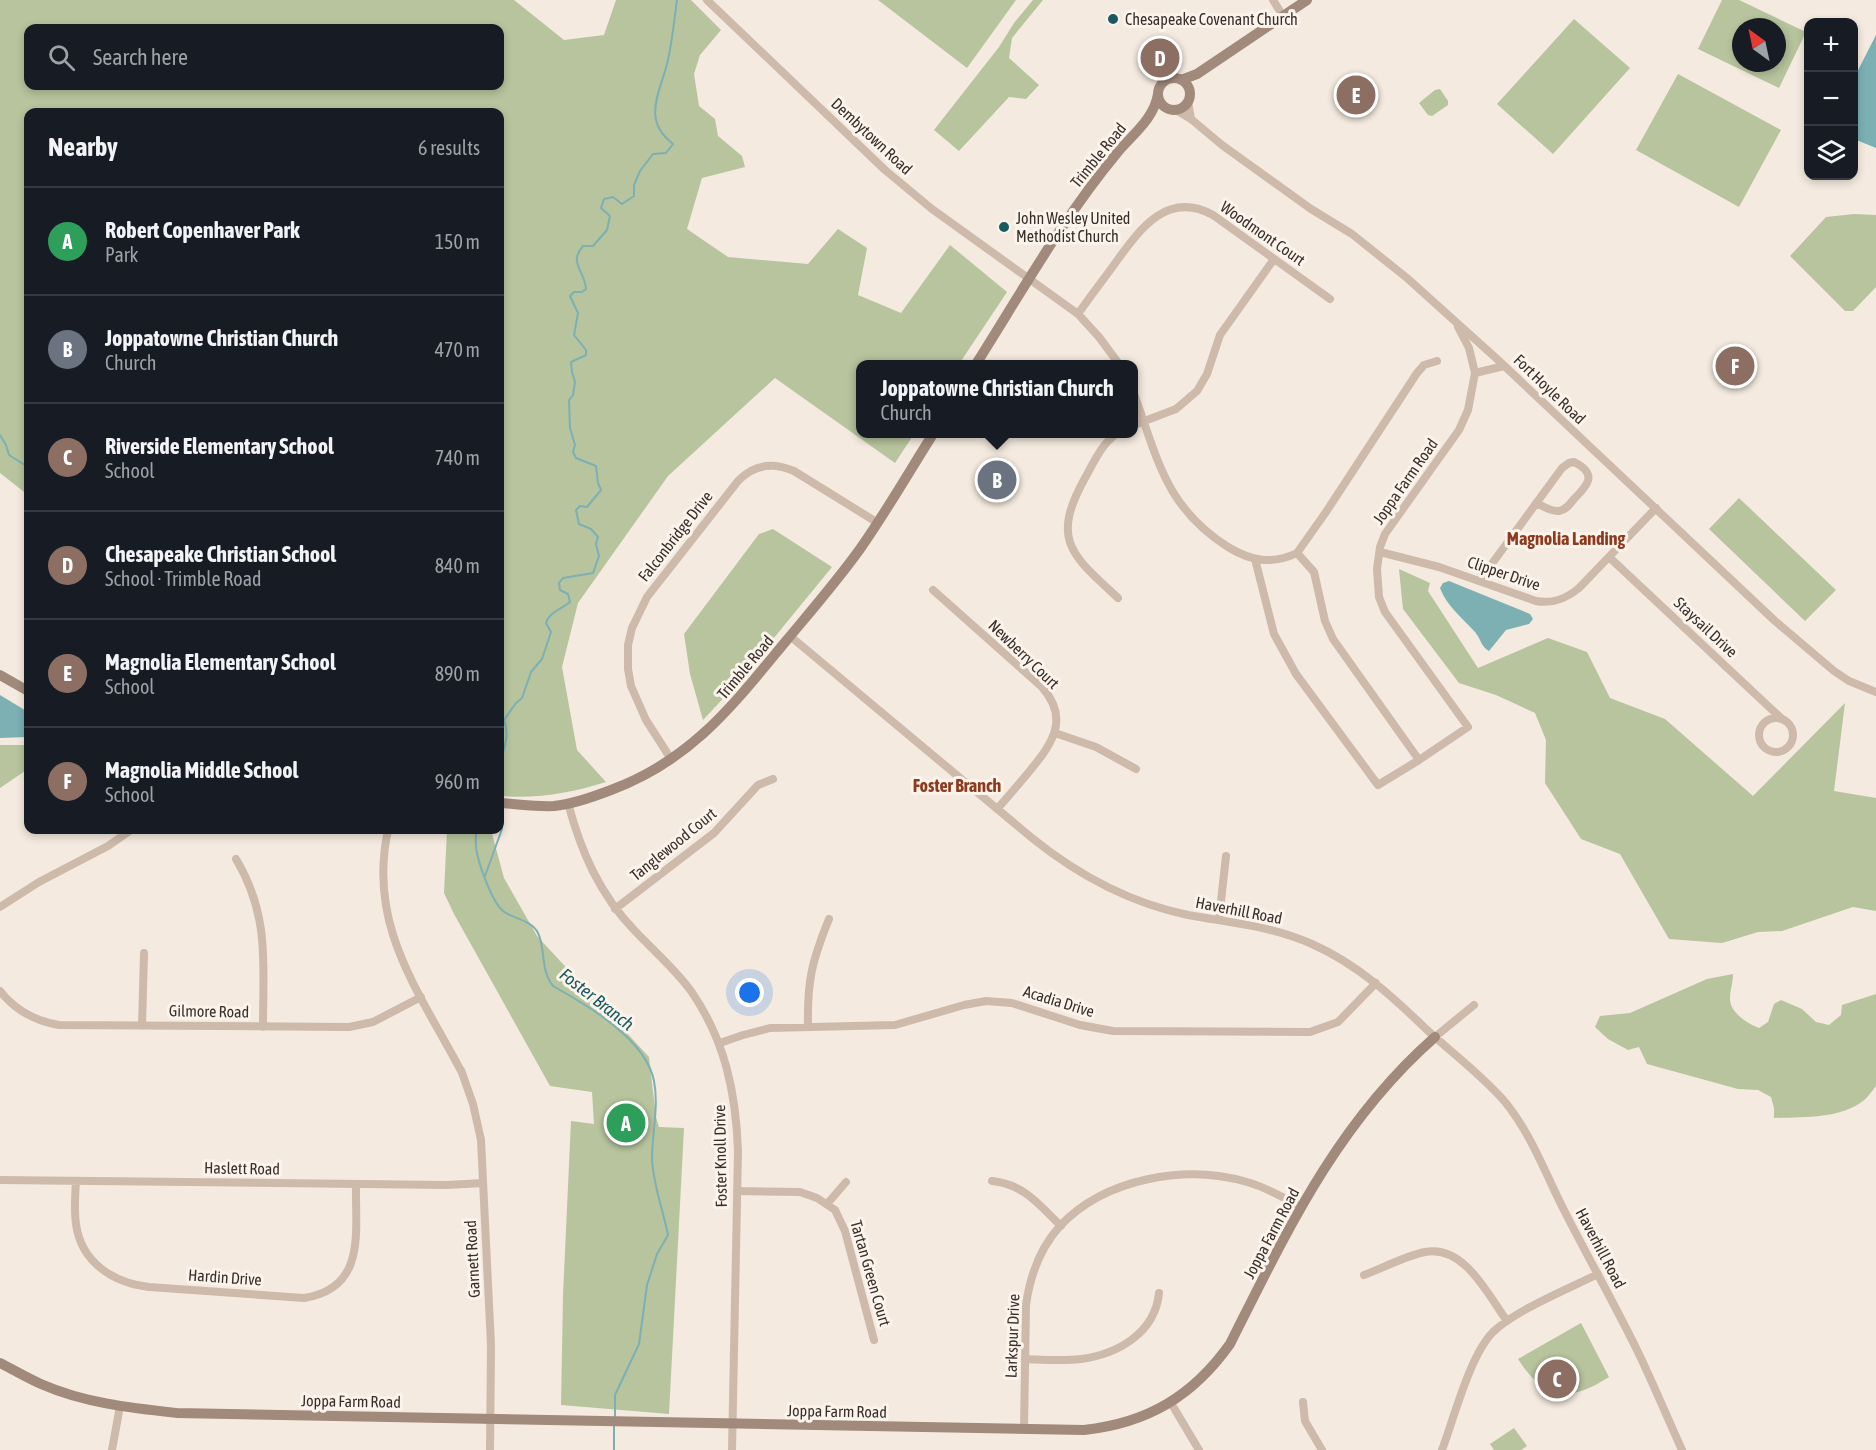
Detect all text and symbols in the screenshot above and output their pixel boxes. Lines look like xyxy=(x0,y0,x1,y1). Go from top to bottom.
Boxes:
place label: Chesapeake Covenant Church xyxy=(1125,10,1298,29)
marker: Chesapeake Covenant Church xyxy=(1106,12,1120,26)
north arrow xyxy=(1732,18,1786,72)
map controls xyxy=(1804,18,1858,180)
button: + xyxy=(1804,18,1858,72)
search box xyxy=(24,24,504,90)
pin: D xyxy=(1140,36,1180,80)
icon: search xyxy=(45,41,78,74)
text: Search here xyxy=(93,44,188,70)
pin: E xyxy=(1336,72,1376,118)
button: − xyxy=(1804,72,1858,126)
street label: Dembytown Road xyxy=(827,94,916,179)
street label: Trimble Road xyxy=(1067,119,1129,191)
button: layers xyxy=(1804,126,1858,180)
text: Nearby xyxy=(48,132,118,162)
text: 6 results xyxy=(418,136,480,159)
street label: Woodmont Court xyxy=(1217,197,1309,269)
place label: John Wesley United Methodist Church xyxy=(1016,209,1130,245)
text: Robert Copenhaver Park xyxy=(105,217,300,243)
marker: John Wesley United Methodist Church xyxy=(997,220,1011,234)
text: A xyxy=(63,230,72,253)
text: 150 m xyxy=(435,230,480,253)
text: Park xyxy=(105,243,138,266)
text: Joppatowne Christian Church xyxy=(105,325,338,351)
text: B xyxy=(63,338,72,361)
text: 470 m xyxy=(435,338,480,361)
pin: F xyxy=(1716,344,1754,388)
street label: Fort Hoyle Road xyxy=(1510,350,1589,428)
text: Church xyxy=(105,351,156,374)
popup xyxy=(856,360,1138,438)
text: Joppatowne Christian Church xyxy=(880,375,1114,401)
text: Church xyxy=(880,401,932,424)
text: Riverside Elementary School xyxy=(105,433,334,459)
street label: Joppa Farm Road xyxy=(1369,435,1442,528)
text: C xyxy=(63,446,72,469)
text: 740 m xyxy=(435,446,480,469)
pin: B xyxy=(978,458,1016,502)
text: School xyxy=(105,459,155,482)
street label: Falconbridge Drive xyxy=(634,487,717,585)
district label: Magnolia Landing xyxy=(1507,528,1625,549)
text: Chesapeake Christian School xyxy=(105,541,336,567)
street label: Clipper Drive xyxy=(1465,552,1543,595)
text: D xyxy=(62,554,73,577)
text: 840 m xyxy=(435,554,480,577)
text: School · Trimble Road xyxy=(105,567,261,590)
street label: Staysail Drive xyxy=(1670,593,1741,661)
street label: Newberry Court xyxy=(984,616,1063,693)
street label: Trimble Road xyxy=(713,631,777,703)
text: Magnolia Elementary School xyxy=(105,649,336,675)
text: E xyxy=(63,662,72,685)
text: 890 m xyxy=(435,662,480,685)
text: School xyxy=(105,675,155,698)
text: Magnolia Middle School xyxy=(105,757,298,783)
text: F xyxy=(63,770,72,793)
text: 960 m xyxy=(435,770,480,793)
district label: Foster Branch xyxy=(913,775,1002,796)
text: School xyxy=(105,783,155,806)
street label: Tanglewood Court xyxy=(627,804,720,885)
street label: Haverhill Road xyxy=(1194,893,1284,927)
water label: Foster Branch xyxy=(556,963,639,1035)
your location xyxy=(735,978,764,1007)
street label: Acadia Drive xyxy=(1021,982,1097,1020)
street label: Gilmore Road xyxy=(169,1001,249,1021)
pin: A xyxy=(606,1100,646,1146)
street label: Foster Knoll Drive xyxy=(710,1104,730,1208)
street label: Haslett Road xyxy=(204,1158,280,1178)
street label: Joppa Farm Road xyxy=(1240,1185,1303,1282)
street label: Haverhill Road xyxy=(1572,1205,1630,1291)
street label: Tartan Green Court xyxy=(847,1218,895,1328)
street label: Garnett Road xyxy=(461,1220,483,1298)
street label: Hardin Drive xyxy=(188,1265,262,1289)
street label: Larkspur Drive xyxy=(1002,1294,1023,1378)
pin: C xyxy=(1538,1356,1576,1402)
street label: Joppa Farm Road xyxy=(301,1391,401,1412)
street label: Joppa Farm Road xyxy=(787,1401,887,1422)

